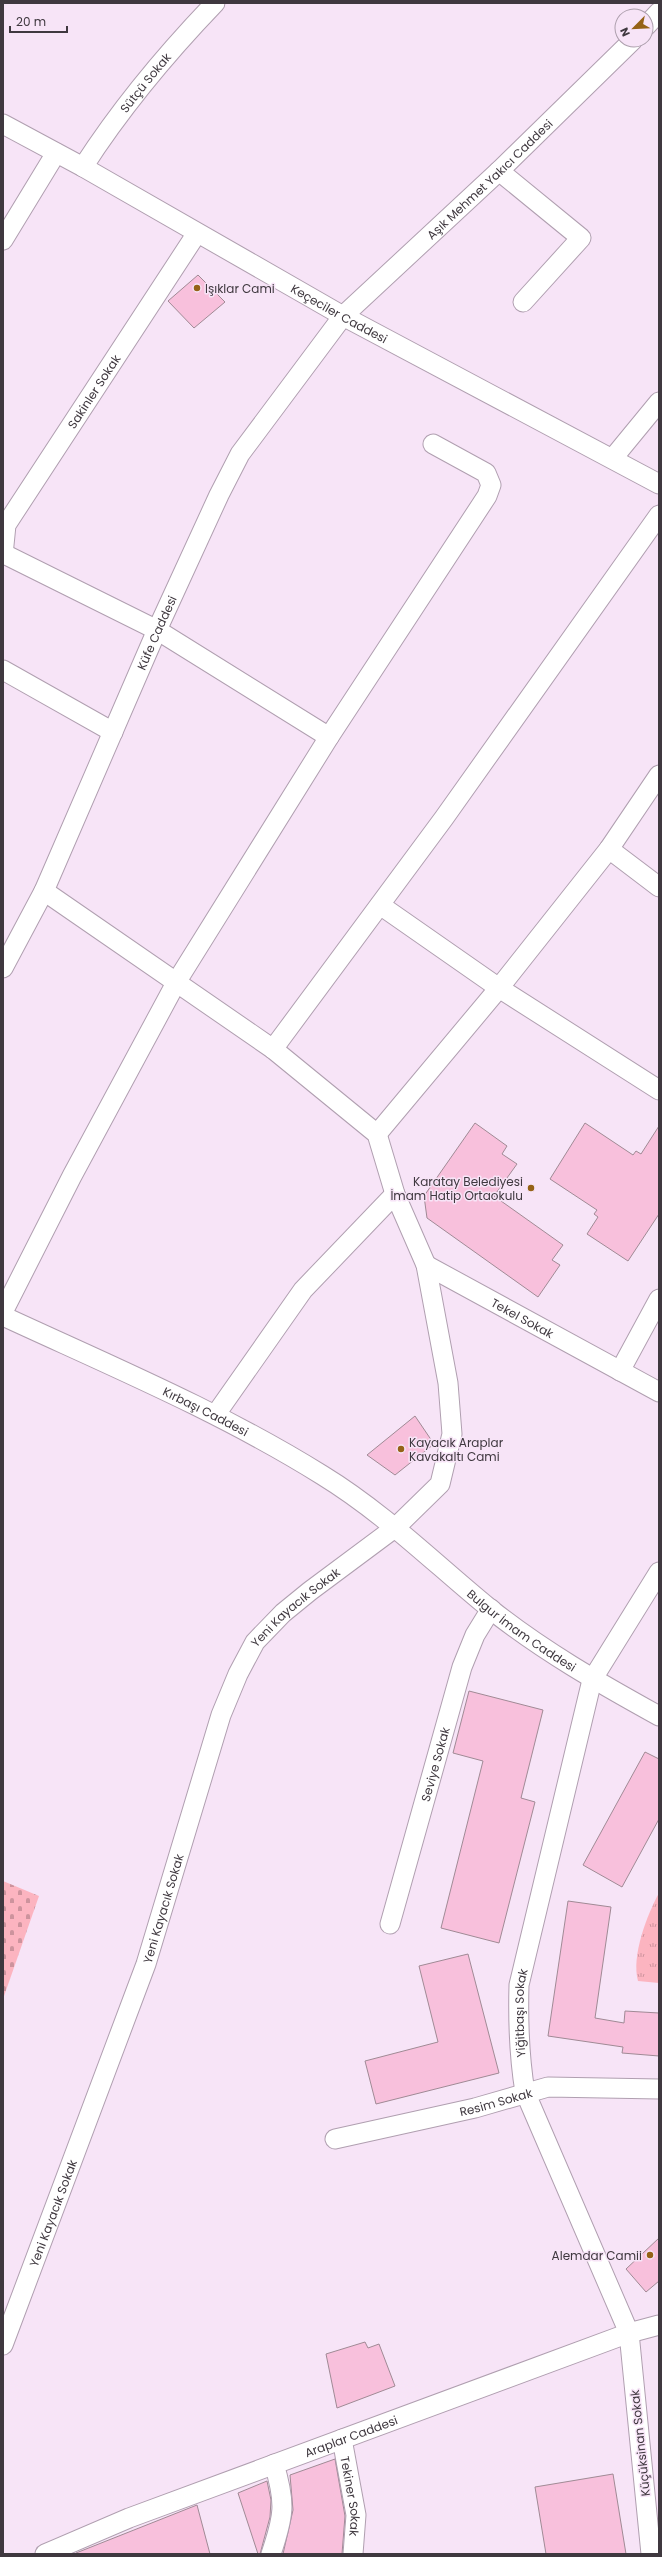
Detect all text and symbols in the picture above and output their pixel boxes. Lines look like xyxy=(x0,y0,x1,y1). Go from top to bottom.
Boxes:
scale bar xyxy=(10,8,67,34)
north arrow xyxy=(614,8,654,48)
text: 20 m xyxy=(16,13,46,30)
text: N xyxy=(616,25,634,39)
street label: Sütçü Sokak xyxy=(116,48,175,116)
street label: Aşık Mehmet Yakıcı Caddesi xyxy=(423,115,556,243)
place label: Işıklar Cami xyxy=(205,280,275,297)
street label: Keçeciler Caddesi xyxy=(288,280,391,347)
marker: Işıklar Cami xyxy=(192,283,202,293)
street label: Sakinler Sokak xyxy=(63,350,124,432)
street label: Küfe Caddesi xyxy=(132,593,180,672)
place label: Karatay Belediyesi İmam Hatip Ortaokulu xyxy=(390,1173,523,1204)
marker: Karatay Belediyesi İmam Hatip Ortaokulu xyxy=(526,1183,536,1193)
street label: Tekel Sokak xyxy=(488,1294,558,1342)
street label: Kırbaşı Caddesi xyxy=(160,1382,252,1440)
place label: Kayacık Araplar Kavakaltı Cami xyxy=(409,1434,504,1465)
marker: Kayacık Araplar Kavakaltı Cami xyxy=(396,1444,406,1454)
street label: Yeni Kayacık Sokak xyxy=(247,1563,344,1650)
street label: Bulgur İmam Caddesi xyxy=(464,1585,580,1675)
street label: Seviye Sokak xyxy=(416,1724,454,1803)
street label: Yeni Kayacık Sokak xyxy=(138,1851,187,1965)
street label: Yiğitbaşı Sokak xyxy=(510,1966,531,2058)
street label: Resim Sokak xyxy=(458,2083,535,2120)
street label: Yeni Kayacık Sokak xyxy=(25,2156,81,2269)
place label: Alemdar Camii xyxy=(552,2247,642,2264)
marker: Alemdar Camii xyxy=(645,2250,655,2260)
street label: Küçüksinan Sokak xyxy=(626,2388,654,2497)
street label: Araplar Caddesi xyxy=(302,2411,400,2461)
street label: Tekiner Sokak xyxy=(337,2455,365,2538)

